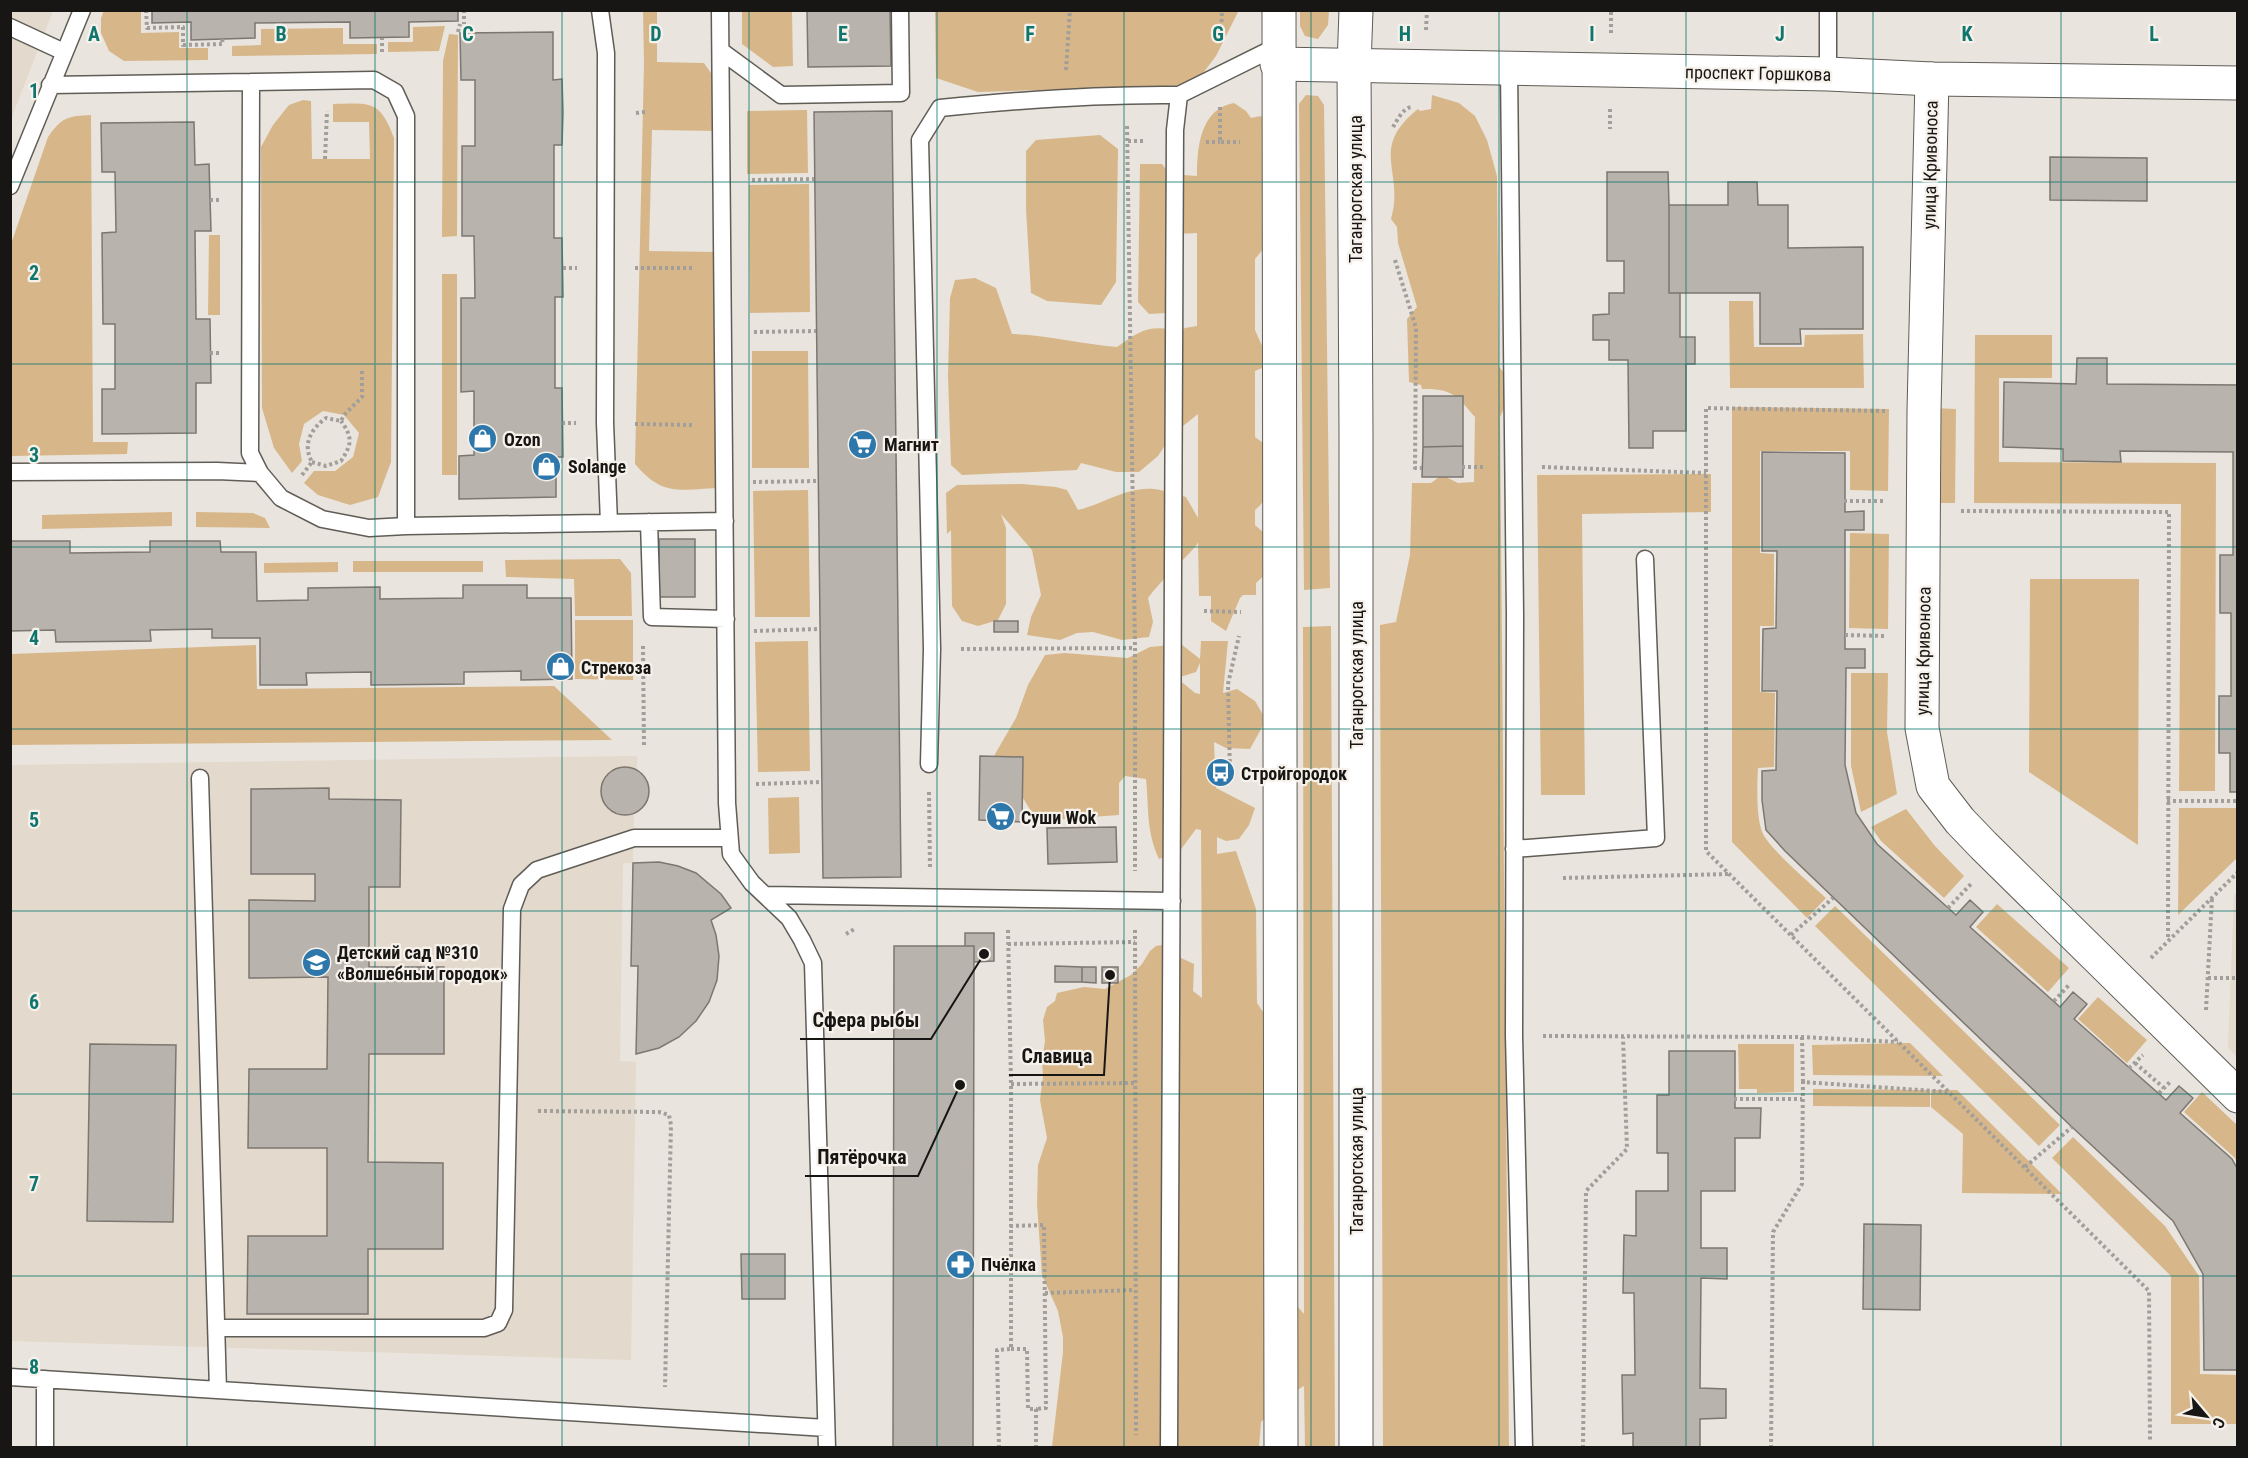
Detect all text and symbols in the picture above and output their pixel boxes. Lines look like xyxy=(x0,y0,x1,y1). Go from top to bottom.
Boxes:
text: A xyxy=(88,22,100,46)
text: B xyxy=(275,22,287,46)
text: C xyxy=(462,22,474,46)
text: D xyxy=(650,22,662,46)
text: E xyxy=(838,22,848,46)
text: F xyxy=(1025,22,1035,46)
text: G xyxy=(1212,22,1224,46)
text: H xyxy=(1399,22,1411,46)
text: I xyxy=(1589,22,1595,46)
text: J xyxy=(1775,22,1785,46)
text: K xyxy=(1961,22,1973,46)
text: L xyxy=(2149,22,2159,46)
street label: проспект Горшкова xyxy=(1685,61,1831,85)
text: 1 xyxy=(29,79,39,103)
street label: улица Кривоноса xyxy=(1918,100,1942,230)
street label: Таганрогская улица xyxy=(1345,115,1366,263)
text: 2 xyxy=(29,261,39,285)
shop icon: Ozon xyxy=(467,423,499,455)
supermarket icon: Магнит xyxy=(847,428,879,460)
place label: Ozon xyxy=(504,429,541,450)
place label: Магнит xyxy=(884,434,939,455)
text: 3 xyxy=(29,443,39,467)
shop icon: Solange xyxy=(531,450,563,482)
place label: Solange xyxy=(568,456,627,477)
street label: улица Кривоноса xyxy=(1911,586,1935,716)
street label: Таганрогская улица xyxy=(1346,601,1367,749)
text: 4 xyxy=(29,626,39,650)
shop icon: Стрекоза xyxy=(544,651,576,683)
place label: Стрекоза xyxy=(581,657,651,678)
bus stop icon: Стройгородок xyxy=(1204,757,1236,789)
place label: Стройгородок xyxy=(1241,763,1347,784)
supermarket icon: Суши Wok xyxy=(984,801,1016,833)
place label: Суши Wok xyxy=(1021,807,1097,828)
text: 5 xyxy=(29,808,39,832)
place label: Детский сад №310 «Волшебный городок» xyxy=(337,942,508,984)
school or university icon: Детский сад №310 «Волшебный городок» xyxy=(300,946,332,978)
text: 6 xyxy=(29,990,39,1014)
callout: Сфера рыбы xyxy=(800,1001,931,1039)
text: Сфера рыбы xyxy=(813,1008,919,1032)
callout: Славица xyxy=(1009,1037,1104,1075)
text: Славица xyxy=(1021,1044,1093,1068)
street label: Таганрогская улица xyxy=(1346,1087,1367,1235)
callout: Пятёрочка xyxy=(805,1138,918,1176)
text: Пятёрочка xyxy=(817,1145,907,1169)
text: 7 xyxy=(29,1172,39,1196)
pharmacy icon: Пчёлка xyxy=(944,1248,976,1280)
place label: Пчёлка xyxy=(981,1254,1036,1275)
text: 8 xyxy=(29,1355,39,1379)
north arrow xyxy=(2176,1386,2236,1446)
text: С xyxy=(2208,1414,2229,1432)

